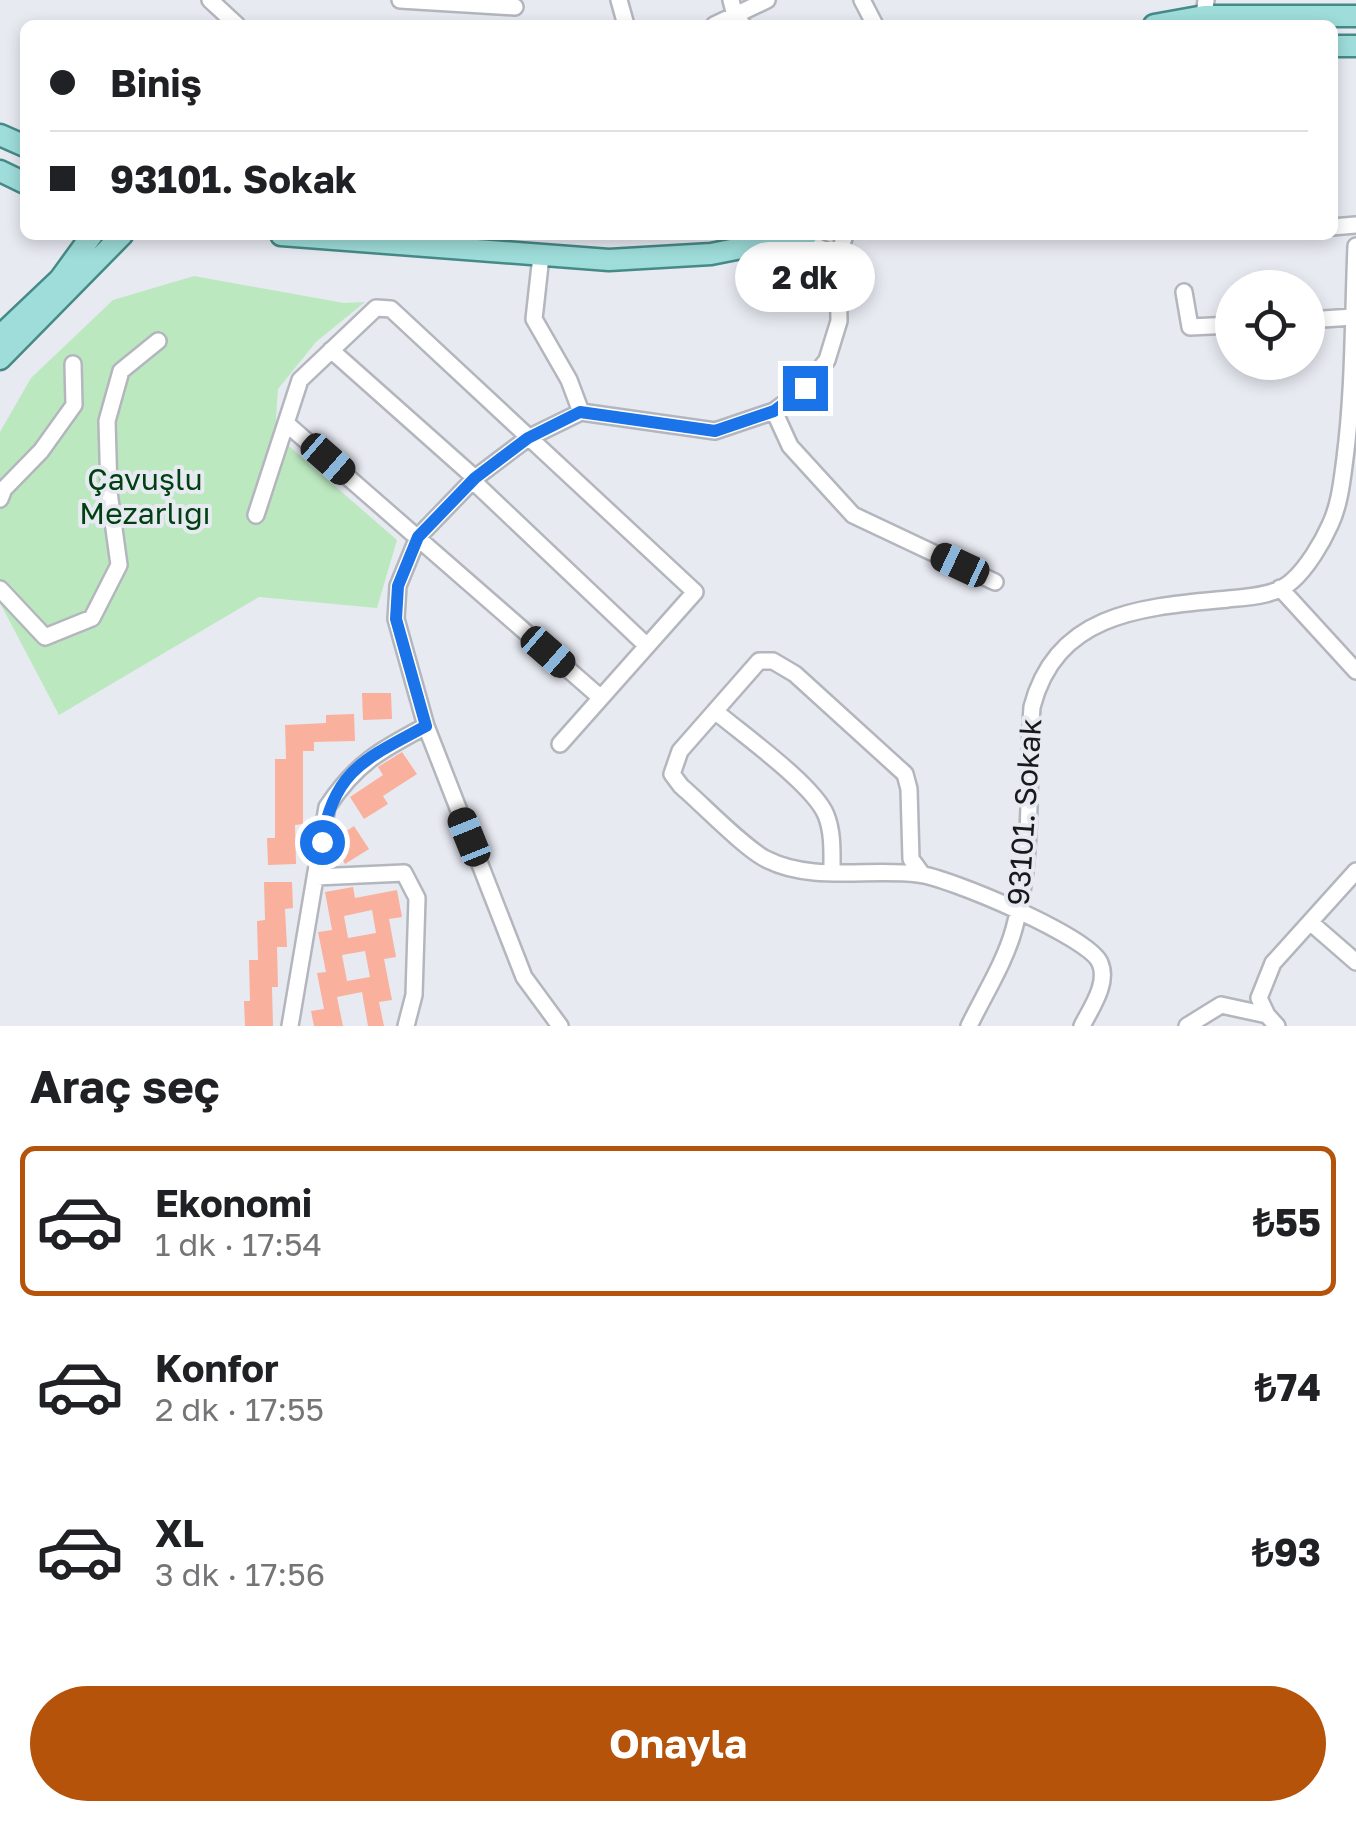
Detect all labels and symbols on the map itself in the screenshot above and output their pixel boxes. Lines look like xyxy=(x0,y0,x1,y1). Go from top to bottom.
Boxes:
callout: 2 dk xyxy=(735,243,875,313)
route end xyxy=(783,366,828,411)
car xyxy=(296,428,360,490)
park label: Çavuşlu Mezarlığı xyxy=(79,461,211,531)
car xyxy=(926,539,994,591)
car xyxy=(516,621,580,683)
street label: 93101. Sokak xyxy=(1000,717,1049,907)
car xyxy=(444,804,494,870)
route start xyxy=(300,820,345,865)

